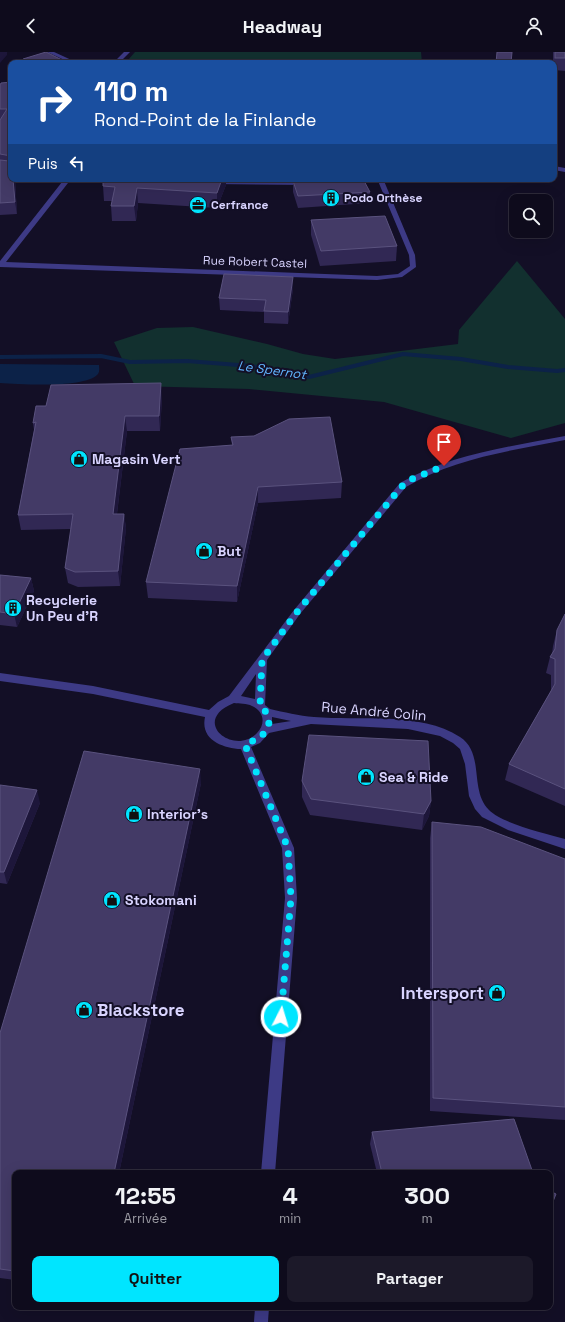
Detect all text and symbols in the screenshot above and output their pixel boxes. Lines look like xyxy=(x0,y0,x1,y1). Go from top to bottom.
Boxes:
icon: back xyxy=(20,15,42,37)
text: Headway xyxy=(243,15,322,38)
icon: person xyxy=(523,15,545,37)
text: 110 m xyxy=(94,73,168,109)
icon: right xyxy=(28,76,80,128)
text: Rond-Point de la Finlande xyxy=(94,108,317,131)
icon: left xyxy=(66,152,88,174)
text: Puis xyxy=(28,154,58,173)
building icon: Podo Orthèse xyxy=(321,188,341,208)
place label: Podo Orthèse xyxy=(344,190,422,206)
map controls xyxy=(509,194,553,238)
button: search xyxy=(509,194,553,238)
office icon: Cerfrance xyxy=(188,195,208,215)
place label: Cerfrance xyxy=(211,197,269,213)
street label: Rue Robert Castel xyxy=(203,252,307,272)
water label: Le Spernot xyxy=(237,357,308,383)
pin xyxy=(427,425,461,466)
icon: arrive xyxy=(433,431,455,453)
shop icon: Magasin Vert xyxy=(69,449,89,469)
place label: Magasin Vert xyxy=(92,450,181,468)
shop icon: But xyxy=(194,541,214,561)
place label: But xyxy=(217,542,241,560)
place label: Recyclerie Un Peu d'R xyxy=(26,591,98,625)
building icon: Recyclerie Un Peu d'R xyxy=(3,598,23,618)
street label: Rue André Colin xyxy=(321,697,427,725)
shop icon: Sea & Ride xyxy=(356,767,376,787)
place label: Sea & Ride xyxy=(379,768,449,786)
shop icon: Interior's xyxy=(124,804,144,824)
place label: Interior's xyxy=(147,805,208,823)
shop icon: Stokomani xyxy=(102,890,122,910)
place label: Stokomani xyxy=(125,891,197,909)
place label: Intersport xyxy=(401,982,484,1004)
shop icon: Intersport xyxy=(487,983,507,1003)
position arrow xyxy=(260,996,302,1038)
place label: Blackstore xyxy=(97,999,185,1021)
shop icon: Blackstore xyxy=(74,1000,94,1020)
text: 12:55 xyxy=(115,1180,176,1211)
text: 4 xyxy=(283,1180,298,1211)
text: 300 xyxy=(404,1180,450,1211)
text: Arrivée xyxy=(124,1210,167,1227)
text: min xyxy=(279,1210,301,1227)
text: m xyxy=(422,1210,433,1227)
button: Quitter xyxy=(32,1256,279,1302)
button: Partager xyxy=(287,1256,533,1302)

